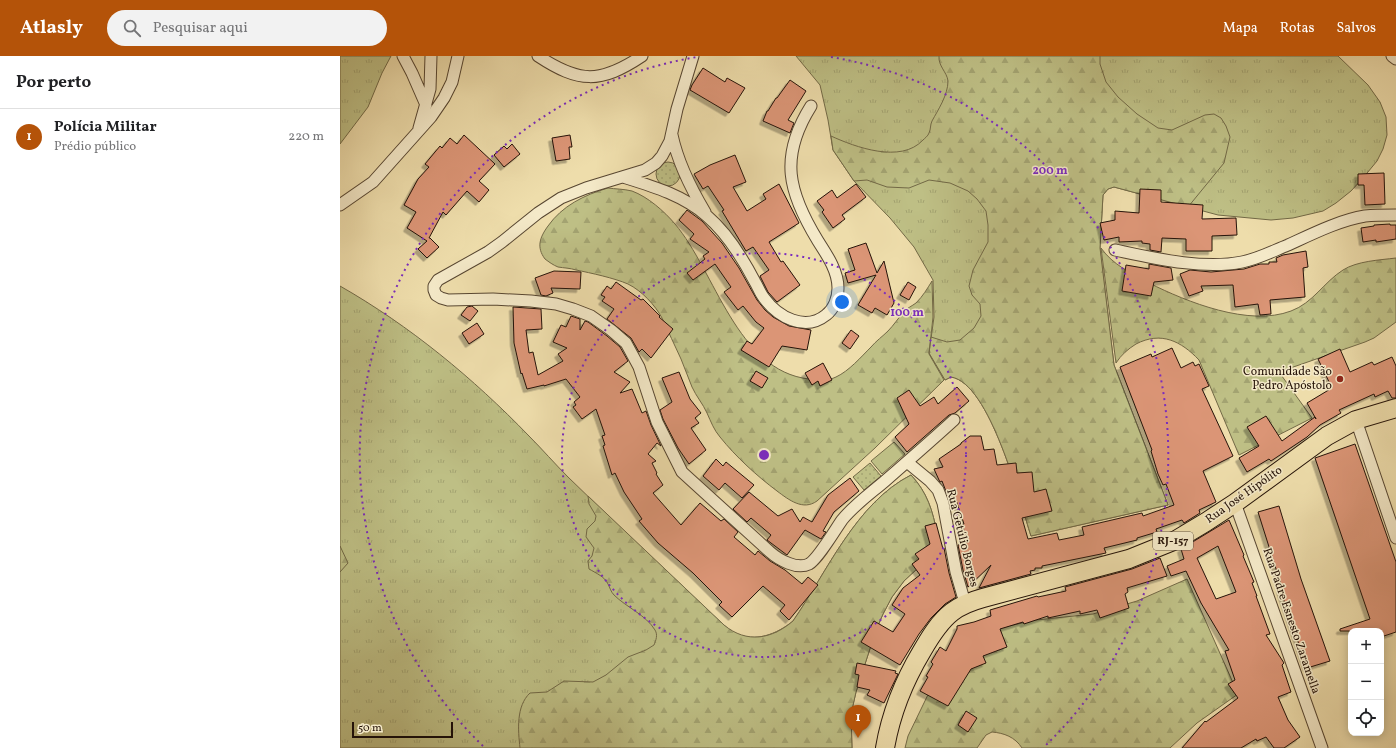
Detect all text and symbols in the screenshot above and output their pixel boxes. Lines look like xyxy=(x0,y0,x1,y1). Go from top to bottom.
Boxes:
search box xyxy=(107,10,387,46)
text: Atlasly xyxy=(20,15,83,41)
icon: search xyxy=(121,17,143,39)
text: Pesquisar aqui xyxy=(153,18,248,39)
text: Mapa xyxy=(1223,19,1258,38)
text: Rotas xyxy=(1280,19,1314,38)
text: Salvos xyxy=(1336,19,1376,38)
text: Por perto xyxy=(16,71,91,94)
text: Polícia Militar xyxy=(54,117,157,138)
text: 1 xyxy=(26,128,32,146)
text: 220 m xyxy=(288,128,324,146)
text: Prédio público xyxy=(54,138,136,156)
text: 200 m xyxy=(1032,163,1068,179)
your location xyxy=(832,292,852,312)
text: 100 m xyxy=(890,305,924,321)
place label: Comunidade São Pedro Apóstolo xyxy=(1243,364,1332,394)
marker: Comunidade São Pedro Apóstolo xyxy=(1335,374,1345,384)
centre of rings xyxy=(757,448,771,462)
street label: Rua José Hipólito xyxy=(1202,463,1286,527)
street label: Rua Getúlio Borges xyxy=(942,487,982,589)
road number: RJ-157 xyxy=(1153,532,1193,550)
street label: Rua Padre Esnesto Zaramella xyxy=(1258,546,1324,696)
map controls xyxy=(1348,628,1384,736)
button: + xyxy=(1348,628,1384,664)
button: − xyxy=(1348,664,1384,700)
button: locate xyxy=(1348,700,1384,736)
pin: 1 xyxy=(845,705,871,738)
scale bar xyxy=(352,720,453,739)
text: 50 m xyxy=(358,721,382,736)

